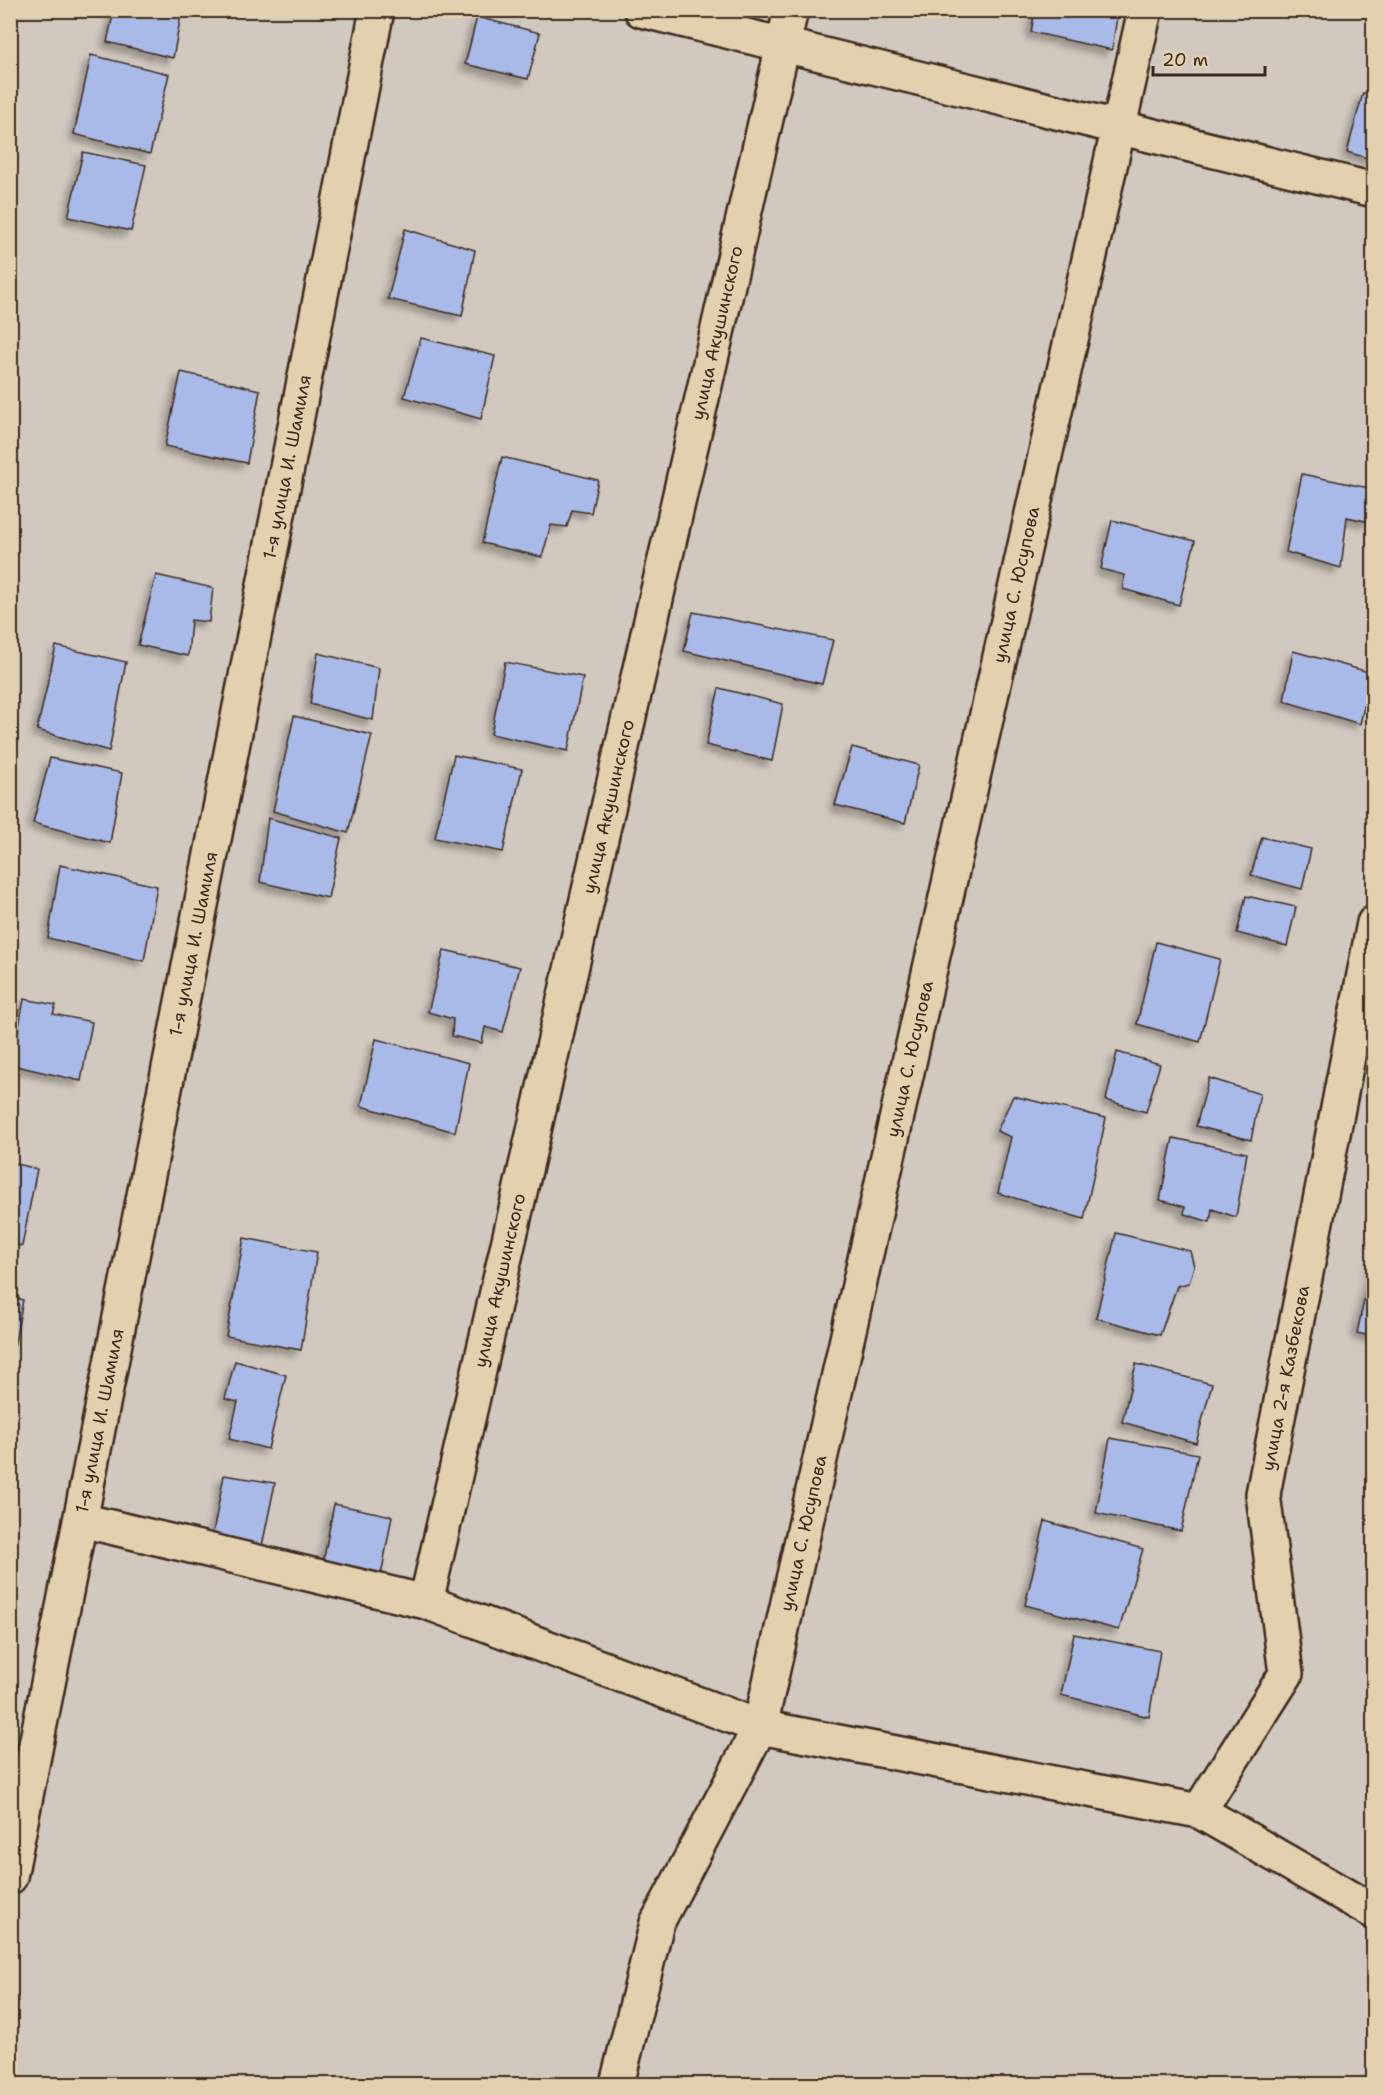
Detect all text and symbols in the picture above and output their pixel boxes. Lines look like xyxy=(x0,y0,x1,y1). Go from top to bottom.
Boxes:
scale bar xyxy=(1153,39,1266,77)
text: 20 m xyxy=(1162,48,1208,72)
street label: улица Акушинского xyxy=(685,243,749,422)
street label: 1-я улица И. Шамиля xyxy=(257,372,317,561)
street label: улица С. Юсупова xyxy=(987,504,1045,665)
street label: улица Акушинского xyxy=(577,717,640,896)
street label: 1-я улица И. Шамиля xyxy=(164,849,223,1038)
street label: улица С. Юсупова xyxy=(881,978,939,1139)
street label: улица Акушинского xyxy=(468,1191,531,1370)
street label: улица 2-я Казбекова xyxy=(1256,1283,1315,1473)
street label: 1-я улица И. Шамиля xyxy=(70,1326,130,1515)
street label: улица С. Юсупова xyxy=(774,1453,833,1614)

